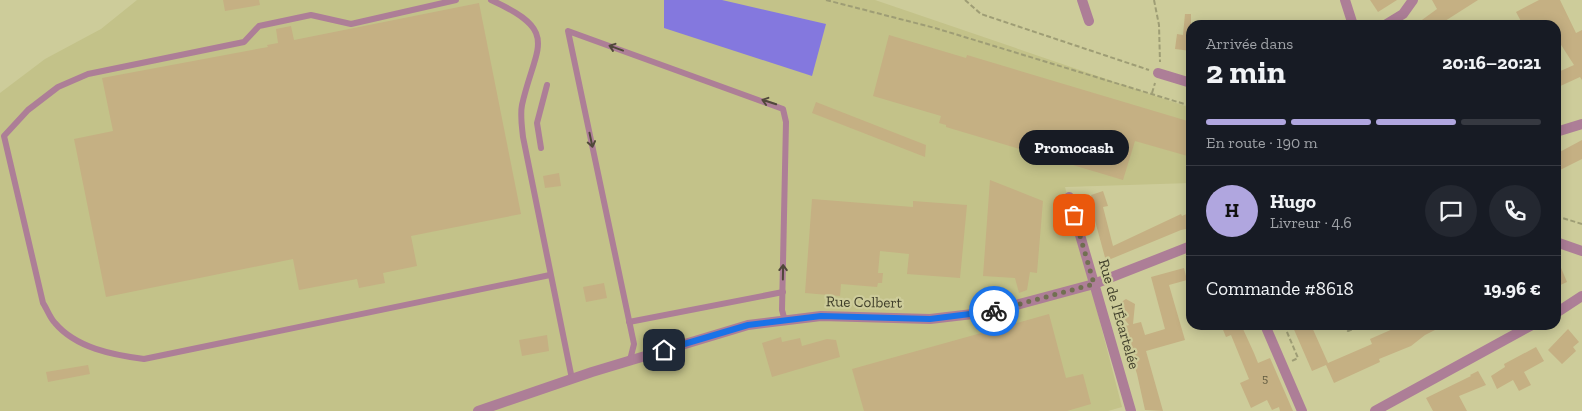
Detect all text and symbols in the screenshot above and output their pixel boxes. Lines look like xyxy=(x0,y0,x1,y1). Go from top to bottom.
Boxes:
text: Arrivée dans xyxy=(1206,34,1293,53)
one-way arrow xyxy=(608,43,624,52)
text: 20:16–20:21 xyxy=(1442,51,1541,74)
text: 2 min xyxy=(1206,53,1286,91)
one-way arrow xyxy=(761,97,777,107)
callout: Promocash xyxy=(1019,130,1129,165)
one-way arrow xyxy=(586,132,596,148)
text: En route · 190 m xyxy=(1206,133,1318,152)
text: Promocash xyxy=(1034,138,1114,157)
button: chat xyxy=(1425,185,1477,237)
button: phone xyxy=(1489,185,1541,237)
text: Hugo xyxy=(1270,190,1316,213)
pin xyxy=(1053,194,1095,236)
text: H xyxy=(1225,199,1239,222)
icon: bag xyxy=(1060,201,1088,229)
text: Livreur · 4.6 xyxy=(1270,213,1352,232)
street label: Rue de l'Écartelée xyxy=(1095,257,1143,371)
one-way arrow xyxy=(778,265,788,281)
text: Commande #8618 xyxy=(1206,277,1354,300)
text: 19.96 € xyxy=(1484,277,1541,300)
courier xyxy=(969,286,1019,336)
street label: Rue Colbert xyxy=(826,292,903,312)
icon: bike xyxy=(980,297,1008,325)
pin xyxy=(643,329,685,371)
icon: home xyxy=(650,336,678,364)
house number: 5 xyxy=(1262,371,1268,385)

